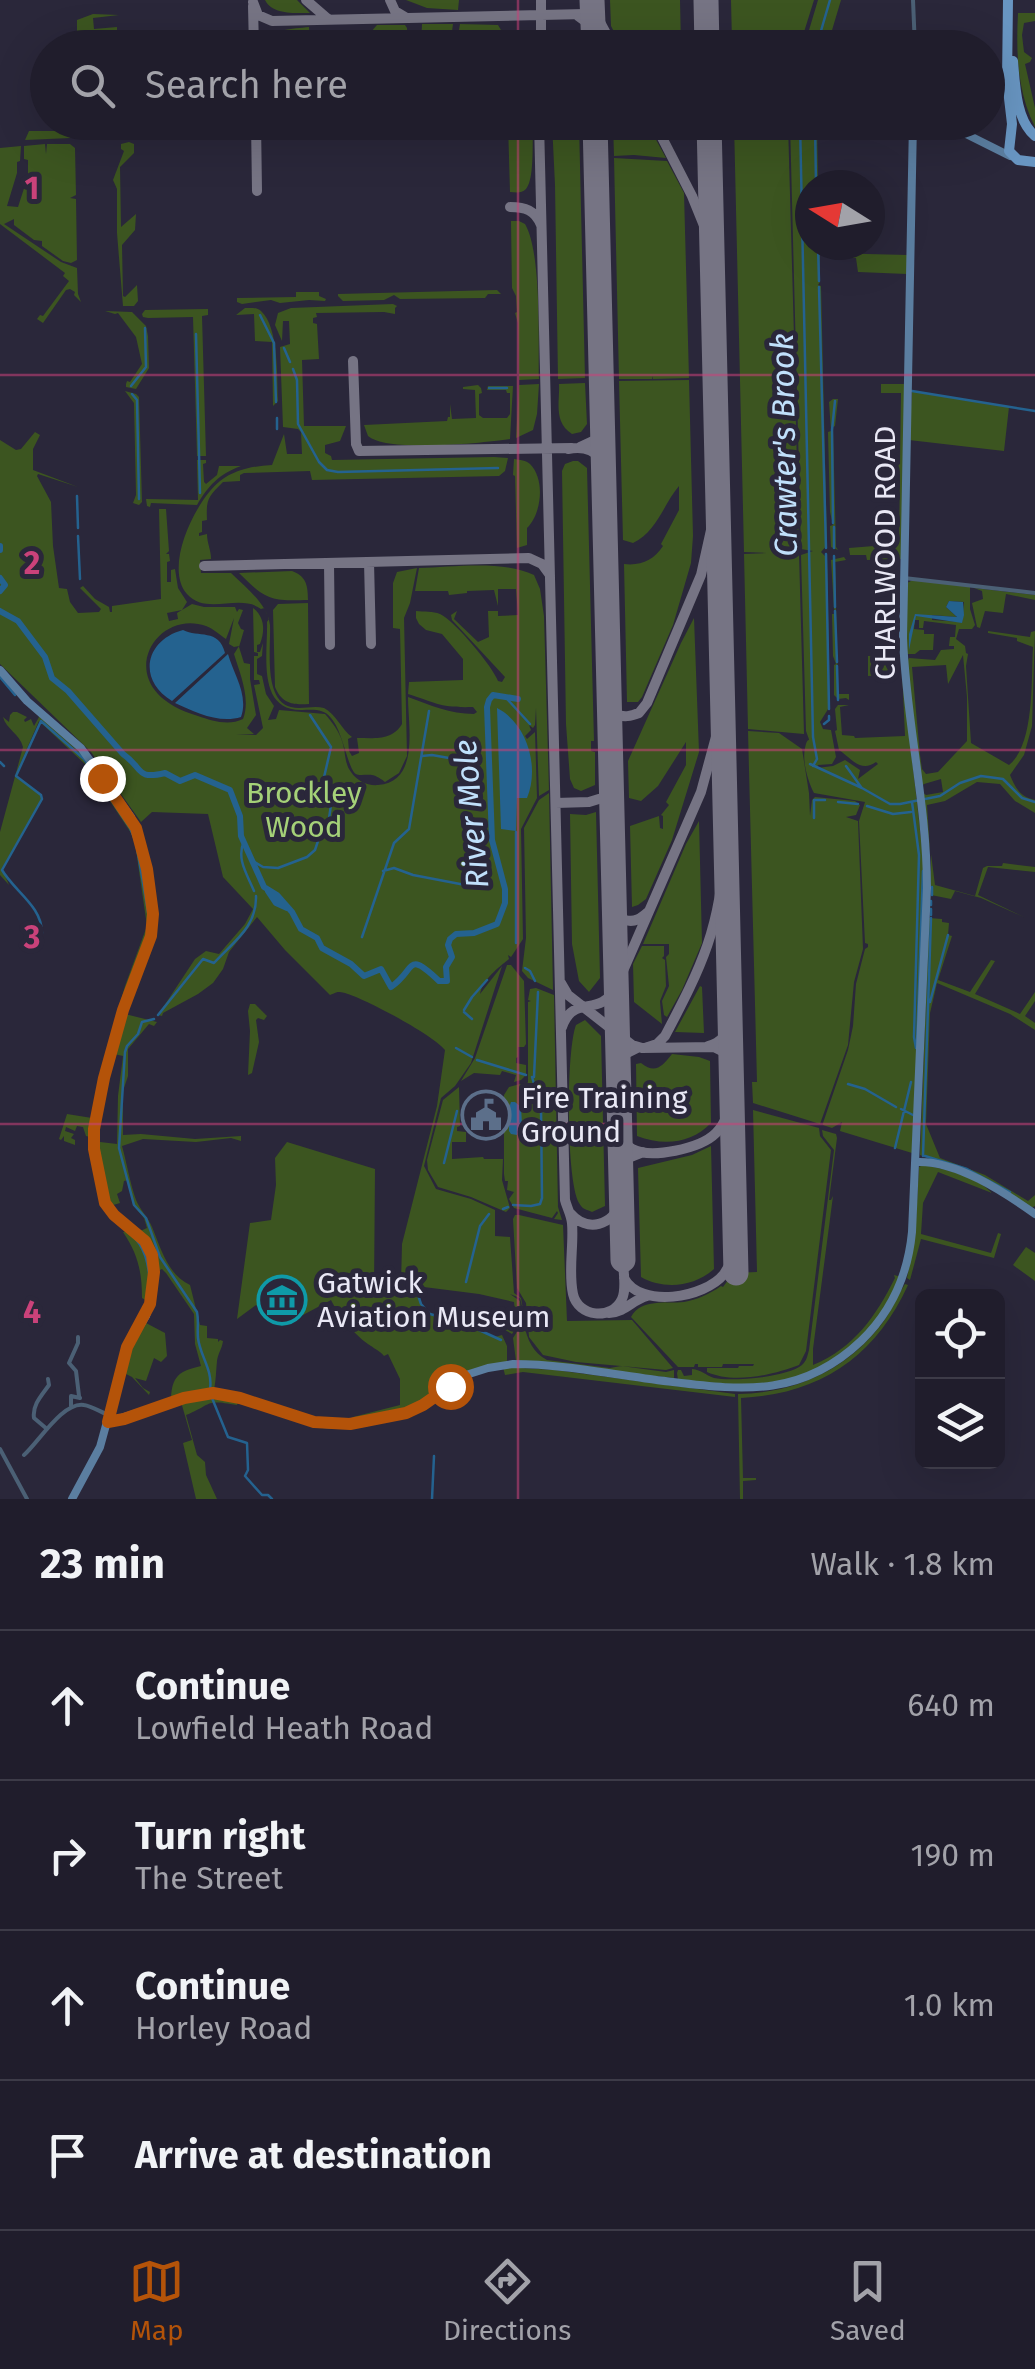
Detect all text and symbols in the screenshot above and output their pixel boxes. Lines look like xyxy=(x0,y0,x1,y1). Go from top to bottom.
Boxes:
search box xyxy=(30,30,1005,140)
icon: search xyxy=(65,58,120,113)
text: Search here xyxy=(145,62,348,108)
text: 1 xyxy=(25,169,39,207)
north arrow xyxy=(795,170,885,260)
water label: Crawter's Brook xyxy=(763,333,805,557)
street label: CHARLWOOD ROAD xyxy=(867,426,903,680)
text: 2 xyxy=(24,544,40,582)
water label: River Mole xyxy=(446,738,496,890)
route end xyxy=(80,756,126,802)
park label: Brockley Wood xyxy=(246,775,362,845)
text: 3 xyxy=(23,918,40,956)
place label: Fire Training Ground xyxy=(521,1080,688,1150)
public building icon: Fire Training Ground xyxy=(460,1089,512,1141)
place label: Gatwick Aviation Museum xyxy=(317,1265,550,1335)
museum icon: Gatwick Aviation Museum xyxy=(256,1274,308,1326)
map controls xyxy=(915,1289,1005,1469)
button: locate xyxy=(915,1289,1005,1379)
text: 4 xyxy=(23,1293,41,1331)
route start xyxy=(428,1364,474,1410)
button: layers xyxy=(915,1379,1005,1469)
text: 23 min xyxy=(40,1539,165,1589)
text: Walk · 1.8 km xyxy=(811,1545,995,1583)
text: Continue xyxy=(135,1663,290,1709)
icon: ahead xyxy=(40,1678,95,1733)
text: 640 m xyxy=(907,1686,995,1724)
text: Lowfield Heath Road xyxy=(135,1709,433,1747)
text: Turn right xyxy=(135,1813,305,1859)
icon: right xyxy=(40,1828,95,1883)
text: 190 m xyxy=(911,1836,995,1874)
text: The Street xyxy=(135,1859,283,1897)
text: Continue xyxy=(135,1963,290,2009)
icon: ahead xyxy=(40,1978,95,2033)
text: 1.0 km xyxy=(904,1986,995,2024)
text: Horley Road xyxy=(135,2009,312,2047)
icon: arrive xyxy=(40,2128,95,2183)
text: Arrive at destination xyxy=(135,2132,492,2178)
tab: Map xyxy=(129,2254,184,2347)
tab: Directions xyxy=(443,2254,571,2347)
tab: Saved xyxy=(830,2254,906,2347)

